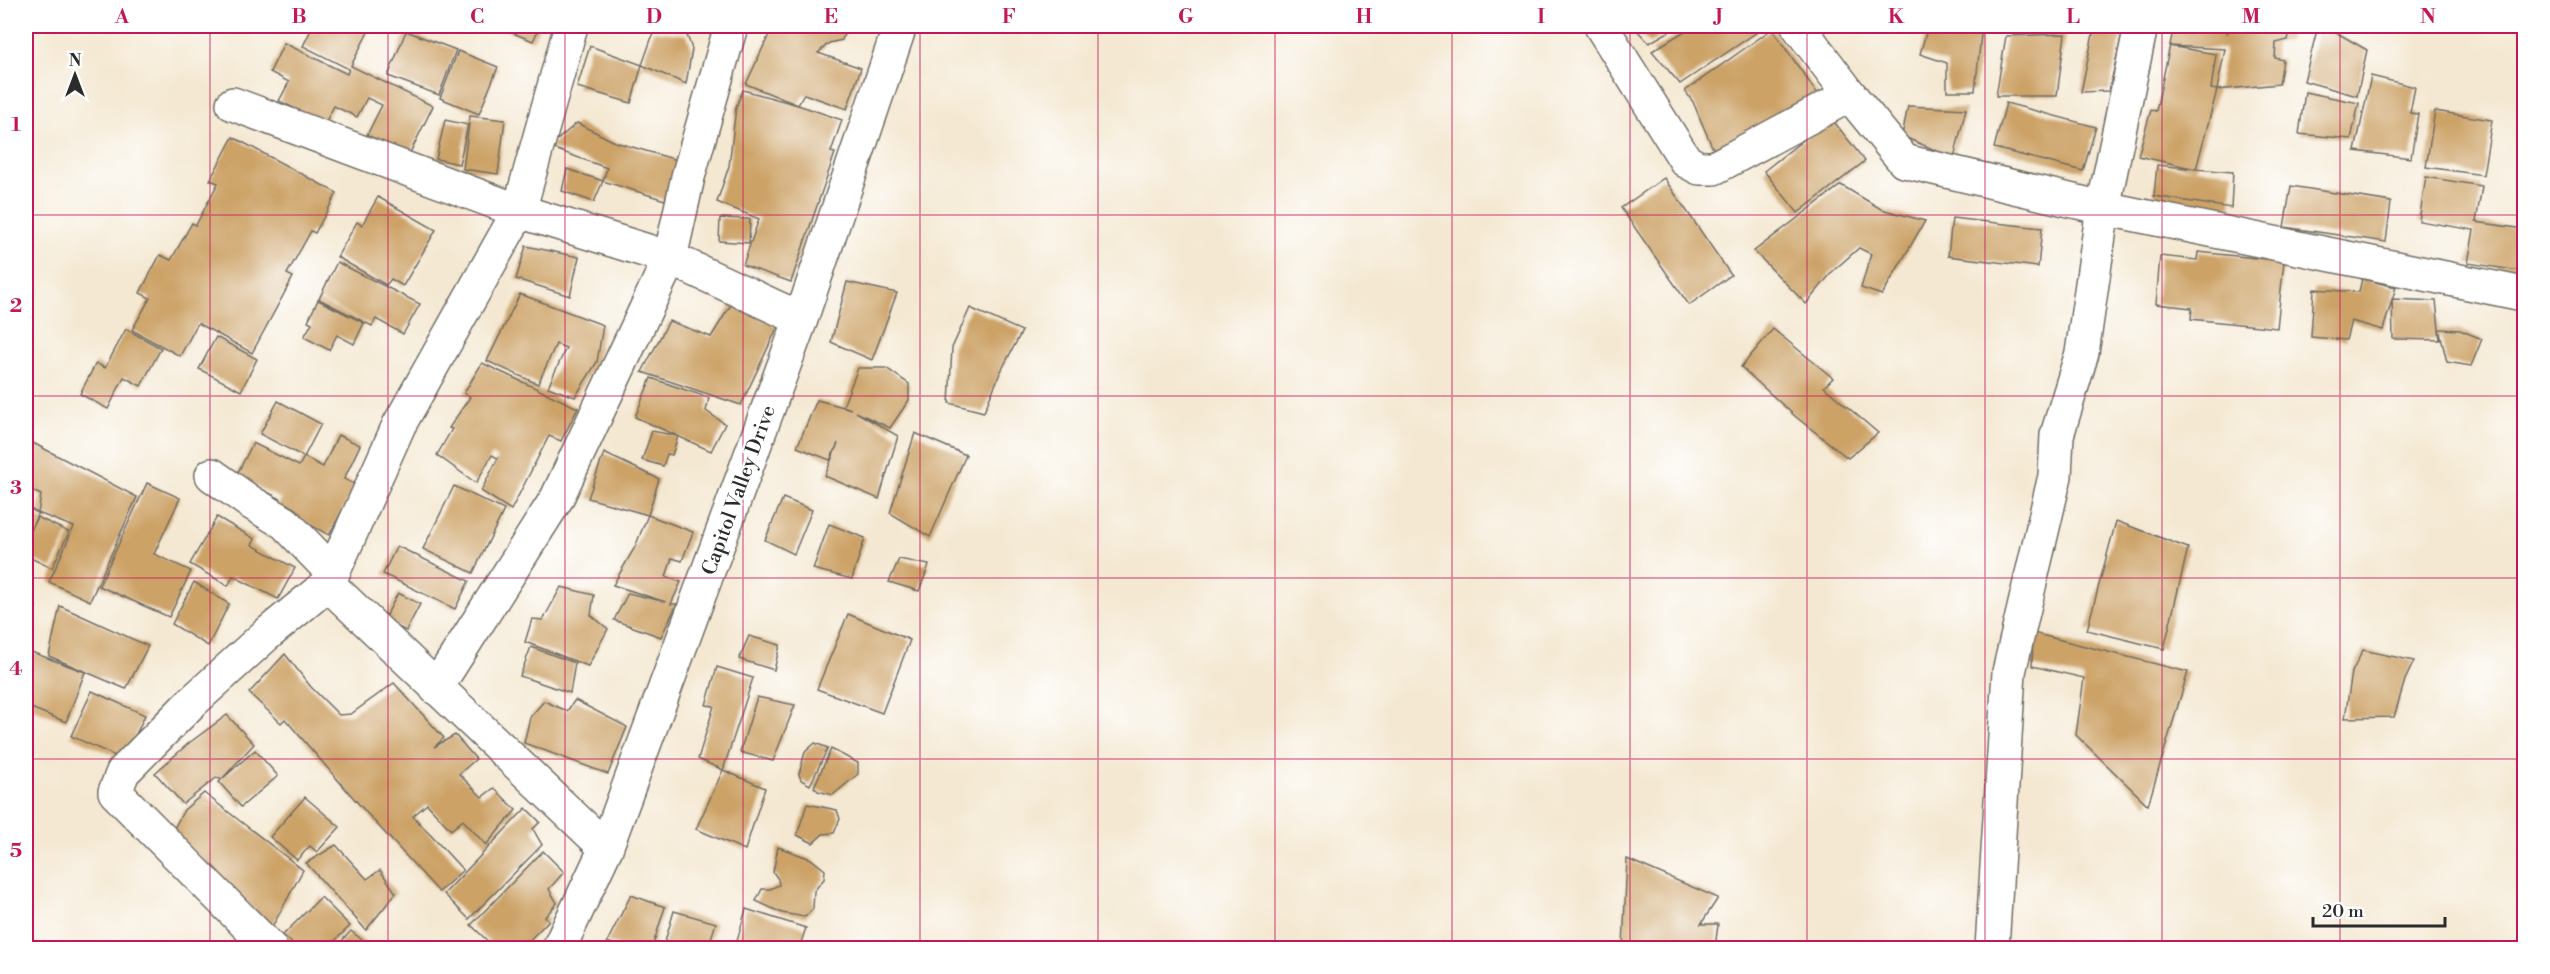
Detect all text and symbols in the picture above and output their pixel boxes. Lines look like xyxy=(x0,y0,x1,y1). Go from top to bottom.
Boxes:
text: A xyxy=(114,5,130,30)
text: B xyxy=(291,5,307,30)
text: C xyxy=(470,5,484,30)
text: D xyxy=(646,5,662,30)
text: E xyxy=(824,5,838,30)
text: F xyxy=(1002,5,1016,30)
text: G xyxy=(1178,5,1194,30)
text: H xyxy=(1356,5,1373,30)
text: I xyxy=(1537,5,1545,30)
text: J xyxy=(1712,5,1723,30)
text: K xyxy=(1888,5,1905,30)
text: L xyxy=(2066,5,2080,30)
text: M xyxy=(2242,5,2261,30)
text: N xyxy=(2420,5,2436,30)
north arrow xyxy=(45,45,105,105)
text: N xyxy=(69,51,82,71)
text: 1 xyxy=(11,113,21,138)
text: 2 xyxy=(10,294,22,319)
street label: Capitol Valley Drive xyxy=(697,402,782,579)
text: 3 xyxy=(10,476,22,501)
text: 4 xyxy=(9,657,23,682)
text: 5 xyxy=(10,839,22,864)
scale bar xyxy=(2313,890,2445,928)
text: 20 m xyxy=(2322,900,2364,923)

